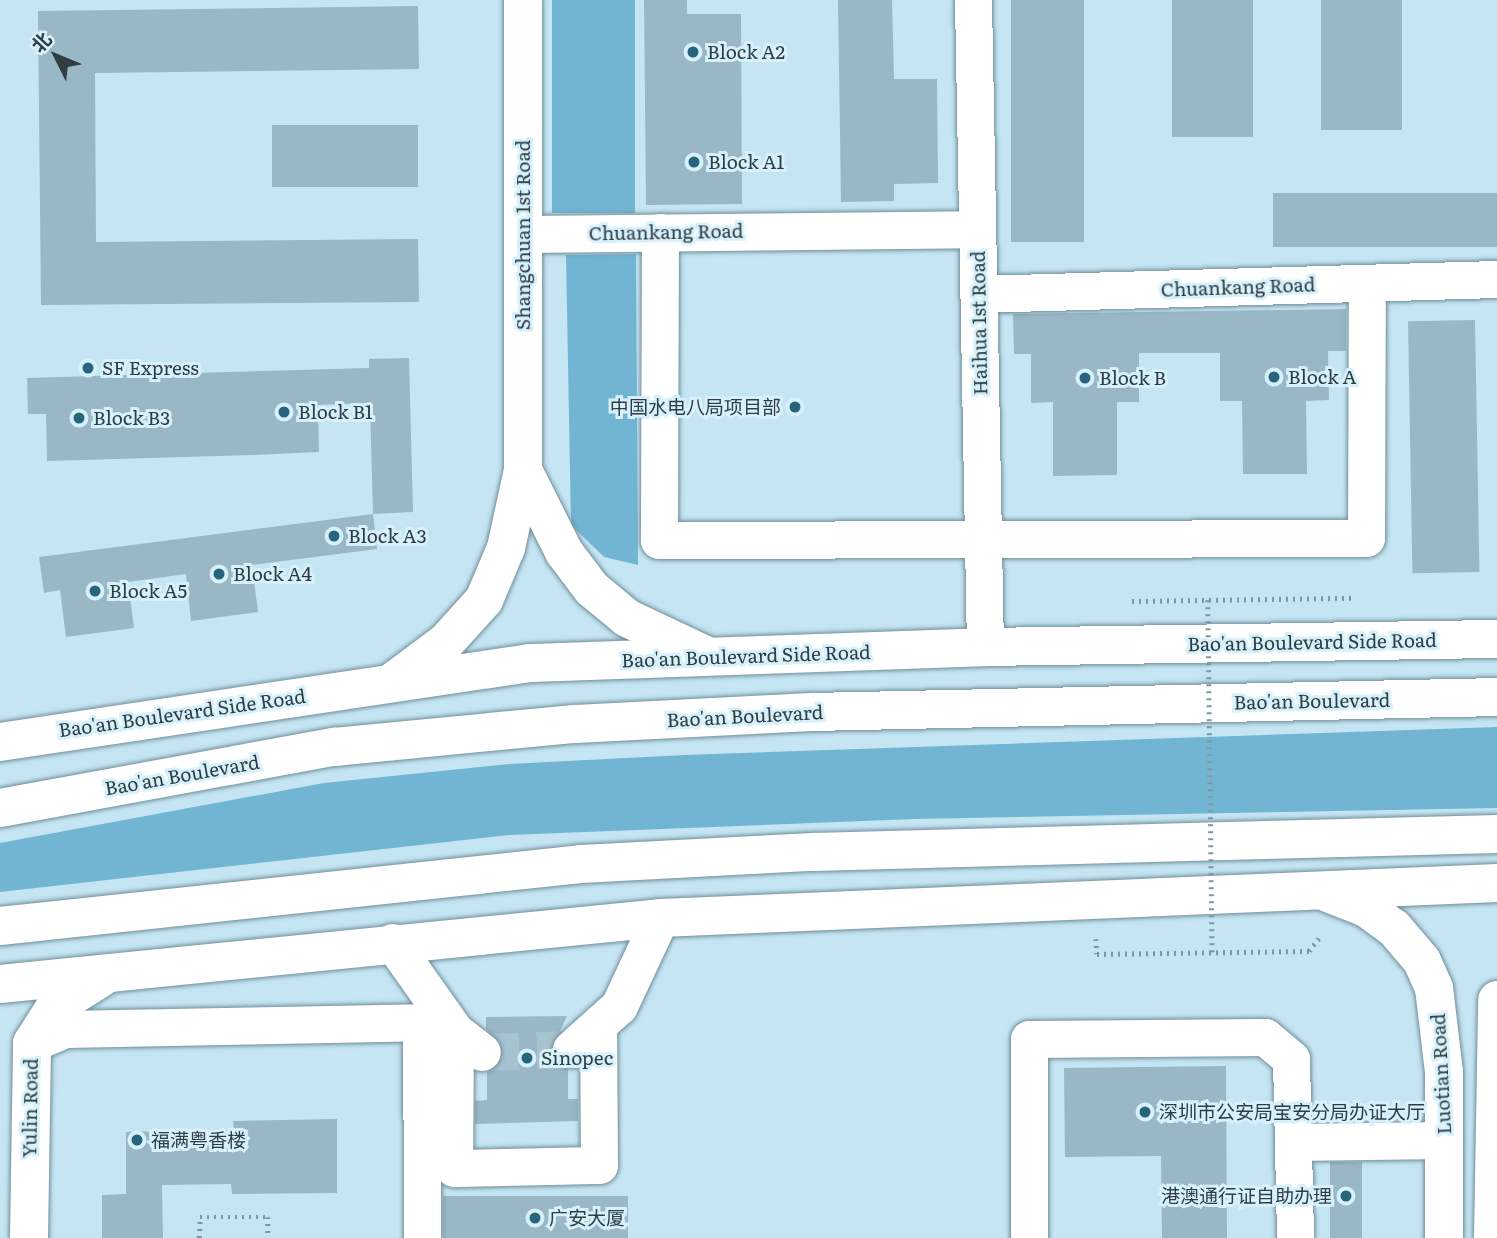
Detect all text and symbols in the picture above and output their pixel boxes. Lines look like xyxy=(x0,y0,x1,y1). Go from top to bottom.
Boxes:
north arrow xyxy=(21,21,91,91)
text: 北 xyxy=(24,25,57,58)
place label: Block A2 xyxy=(707,41,785,63)
marker: Block A2 xyxy=(685,44,701,60)
street label: Shangchuan 1st Road xyxy=(512,140,534,330)
place label: Block A1 xyxy=(708,151,784,173)
marker: Block A1 xyxy=(686,154,702,170)
street label: Chuankang Road xyxy=(589,219,743,245)
street label: Haihua 1st Road xyxy=(966,251,992,395)
street label: Chuankang Road xyxy=(1160,273,1316,301)
place label: SF Express xyxy=(102,357,199,379)
marker: SF Express xyxy=(80,360,96,376)
place label: Block A xyxy=(1288,366,1357,388)
place label: Block B xyxy=(1099,367,1166,389)
marker: Block A xyxy=(1266,369,1282,385)
marker: Block B xyxy=(1077,370,1093,386)
place label: 中国水电八局项目部 xyxy=(610,396,781,418)
marker: 中国水电八局项目部 xyxy=(787,399,803,415)
place label: Block B1 xyxy=(298,401,373,423)
marker: Block B1 xyxy=(276,404,292,420)
place label: Block B3 xyxy=(93,407,170,429)
marker: Block B3 xyxy=(71,410,87,426)
place label: Block A3 xyxy=(348,525,427,547)
marker: Block A3 xyxy=(326,528,342,544)
place label: Block A4 xyxy=(233,563,312,585)
marker: Block A4 xyxy=(211,566,227,582)
place label: Block A5 xyxy=(109,580,187,602)
marker: Block A5 xyxy=(87,583,103,599)
street label: Bao'an Boulevard Side Road xyxy=(1187,628,1437,656)
street label: Bao'an Boulevard Side Road xyxy=(621,640,871,672)
street label: Bao'an Boulevard Side Road xyxy=(57,684,307,742)
street label: Bao'an Boulevard xyxy=(1233,688,1391,714)
street label: Bao'an Boulevard xyxy=(666,701,824,731)
street label: Bao'an Boulevard xyxy=(103,750,261,800)
street label: Luotian Road xyxy=(1426,1013,1456,1135)
place label: Sinopec xyxy=(541,1047,613,1069)
marker: Sinopec xyxy=(519,1050,535,1066)
street label: Yulin Road xyxy=(18,1058,42,1158)
place label: 深圳市公安局宝安分局办证大厅 xyxy=(1159,1101,1425,1123)
marker: 深圳市公安局宝安分局办证大厅 xyxy=(1137,1104,1153,1120)
place label: 福满粤香楼 xyxy=(151,1129,246,1151)
marker: 福满粤香楼 xyxy=(129,1132,145,1148)
place label: 港澳通行证自助办理 xyxy=(1161,1185,1332,1207)
marker: 港澳通行证自助办理 xyxy=(1338,1188,1354,1204)
place label: 广安大厦 xyxy=(549,1207,625,1229)
marker: 广安大厦 xyxy=(527,1210,543,1226)

